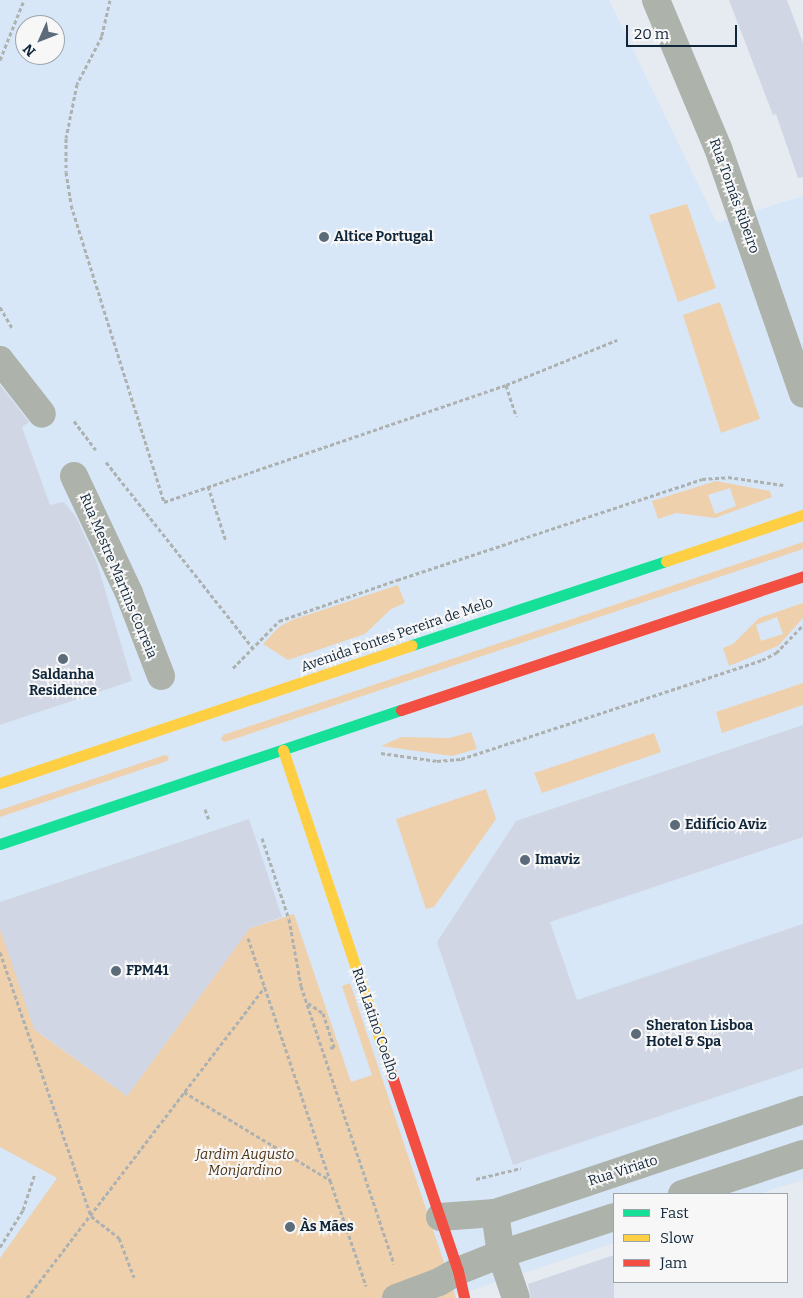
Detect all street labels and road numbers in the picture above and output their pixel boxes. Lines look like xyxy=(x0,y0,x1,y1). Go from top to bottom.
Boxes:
street label: Rua Tomás Ribeiro xyxy=(705,136,763,256)
street label: Rua Mestre Martins Correia xyxy=(76,491,160,661)
street label: Avenida Fontes Pereira de Melo xyxy=(299,594,495,676)
street label: Rua Latino Coelho xyxy=(348,966,402,1082)
street label: Rua Viriato xyxy=(586,1152,660,1190)

